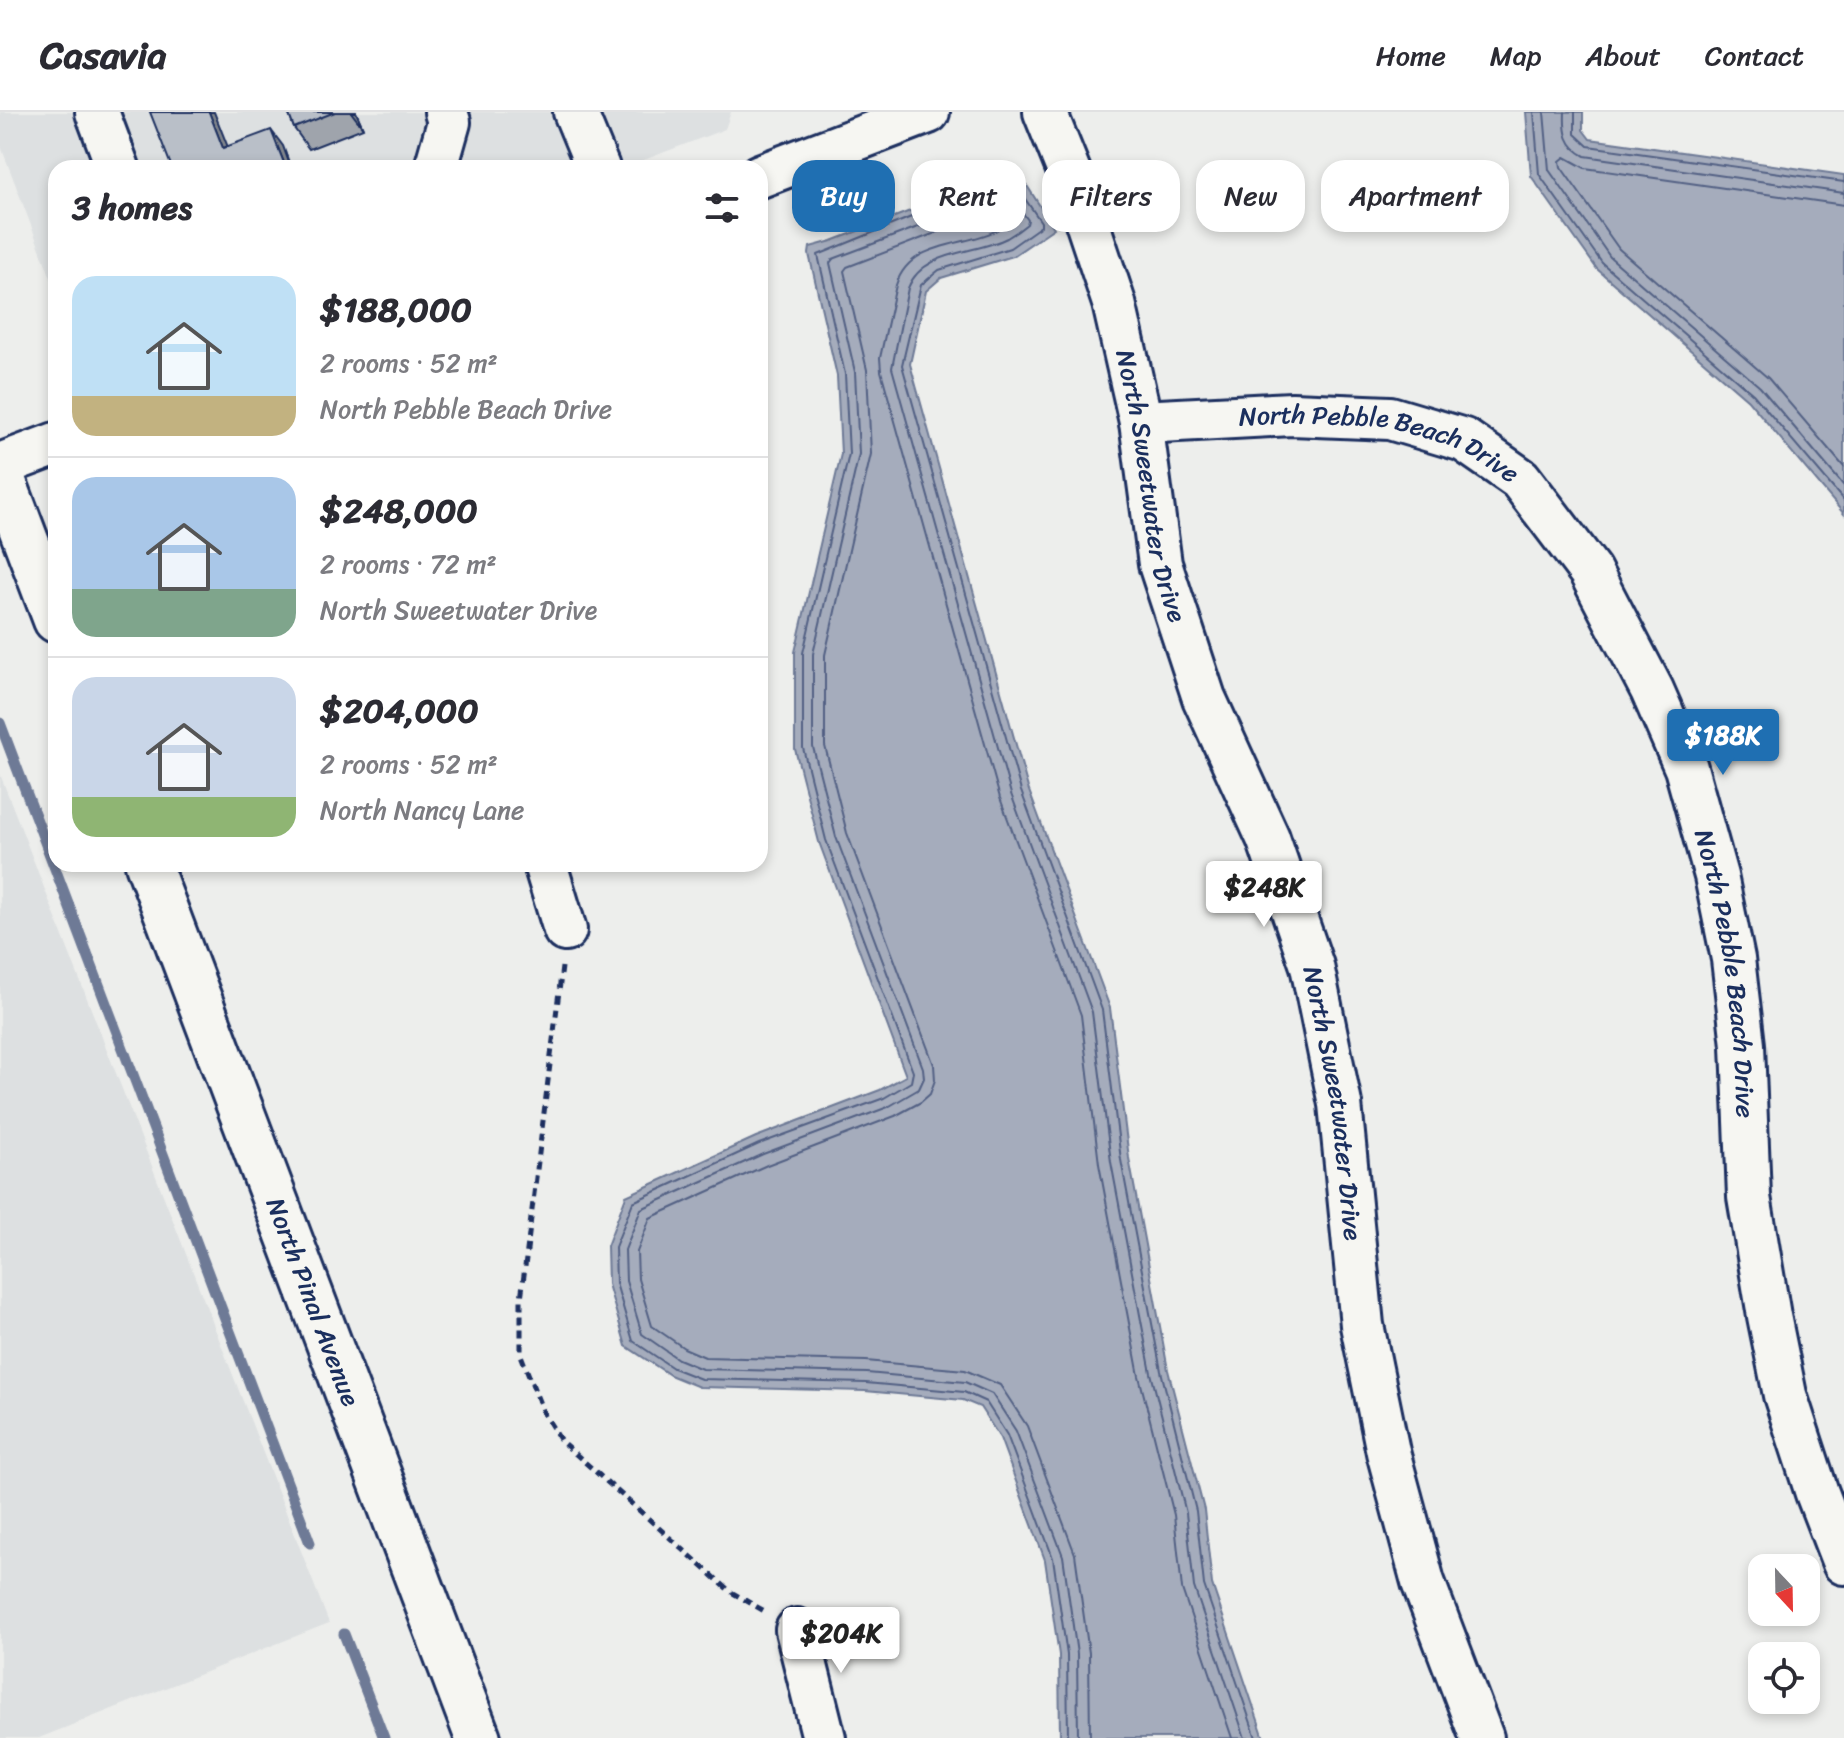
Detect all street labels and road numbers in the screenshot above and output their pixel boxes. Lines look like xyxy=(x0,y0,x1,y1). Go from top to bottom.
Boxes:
street label: North Sweetwater Drive xyxy=(1102,345,1201,629)
street label: North Pebble Beach Drive xyxy=(1237,391,1529,495)
street label: North Pebble Beach Drive xyxy=(1681,824,1769,1119)
street label: North Sweetwater Drive xyxy=(1290,962,1377,1243)
street label: North Pinal Avenue xyxy=(253,1191,374,1413)

